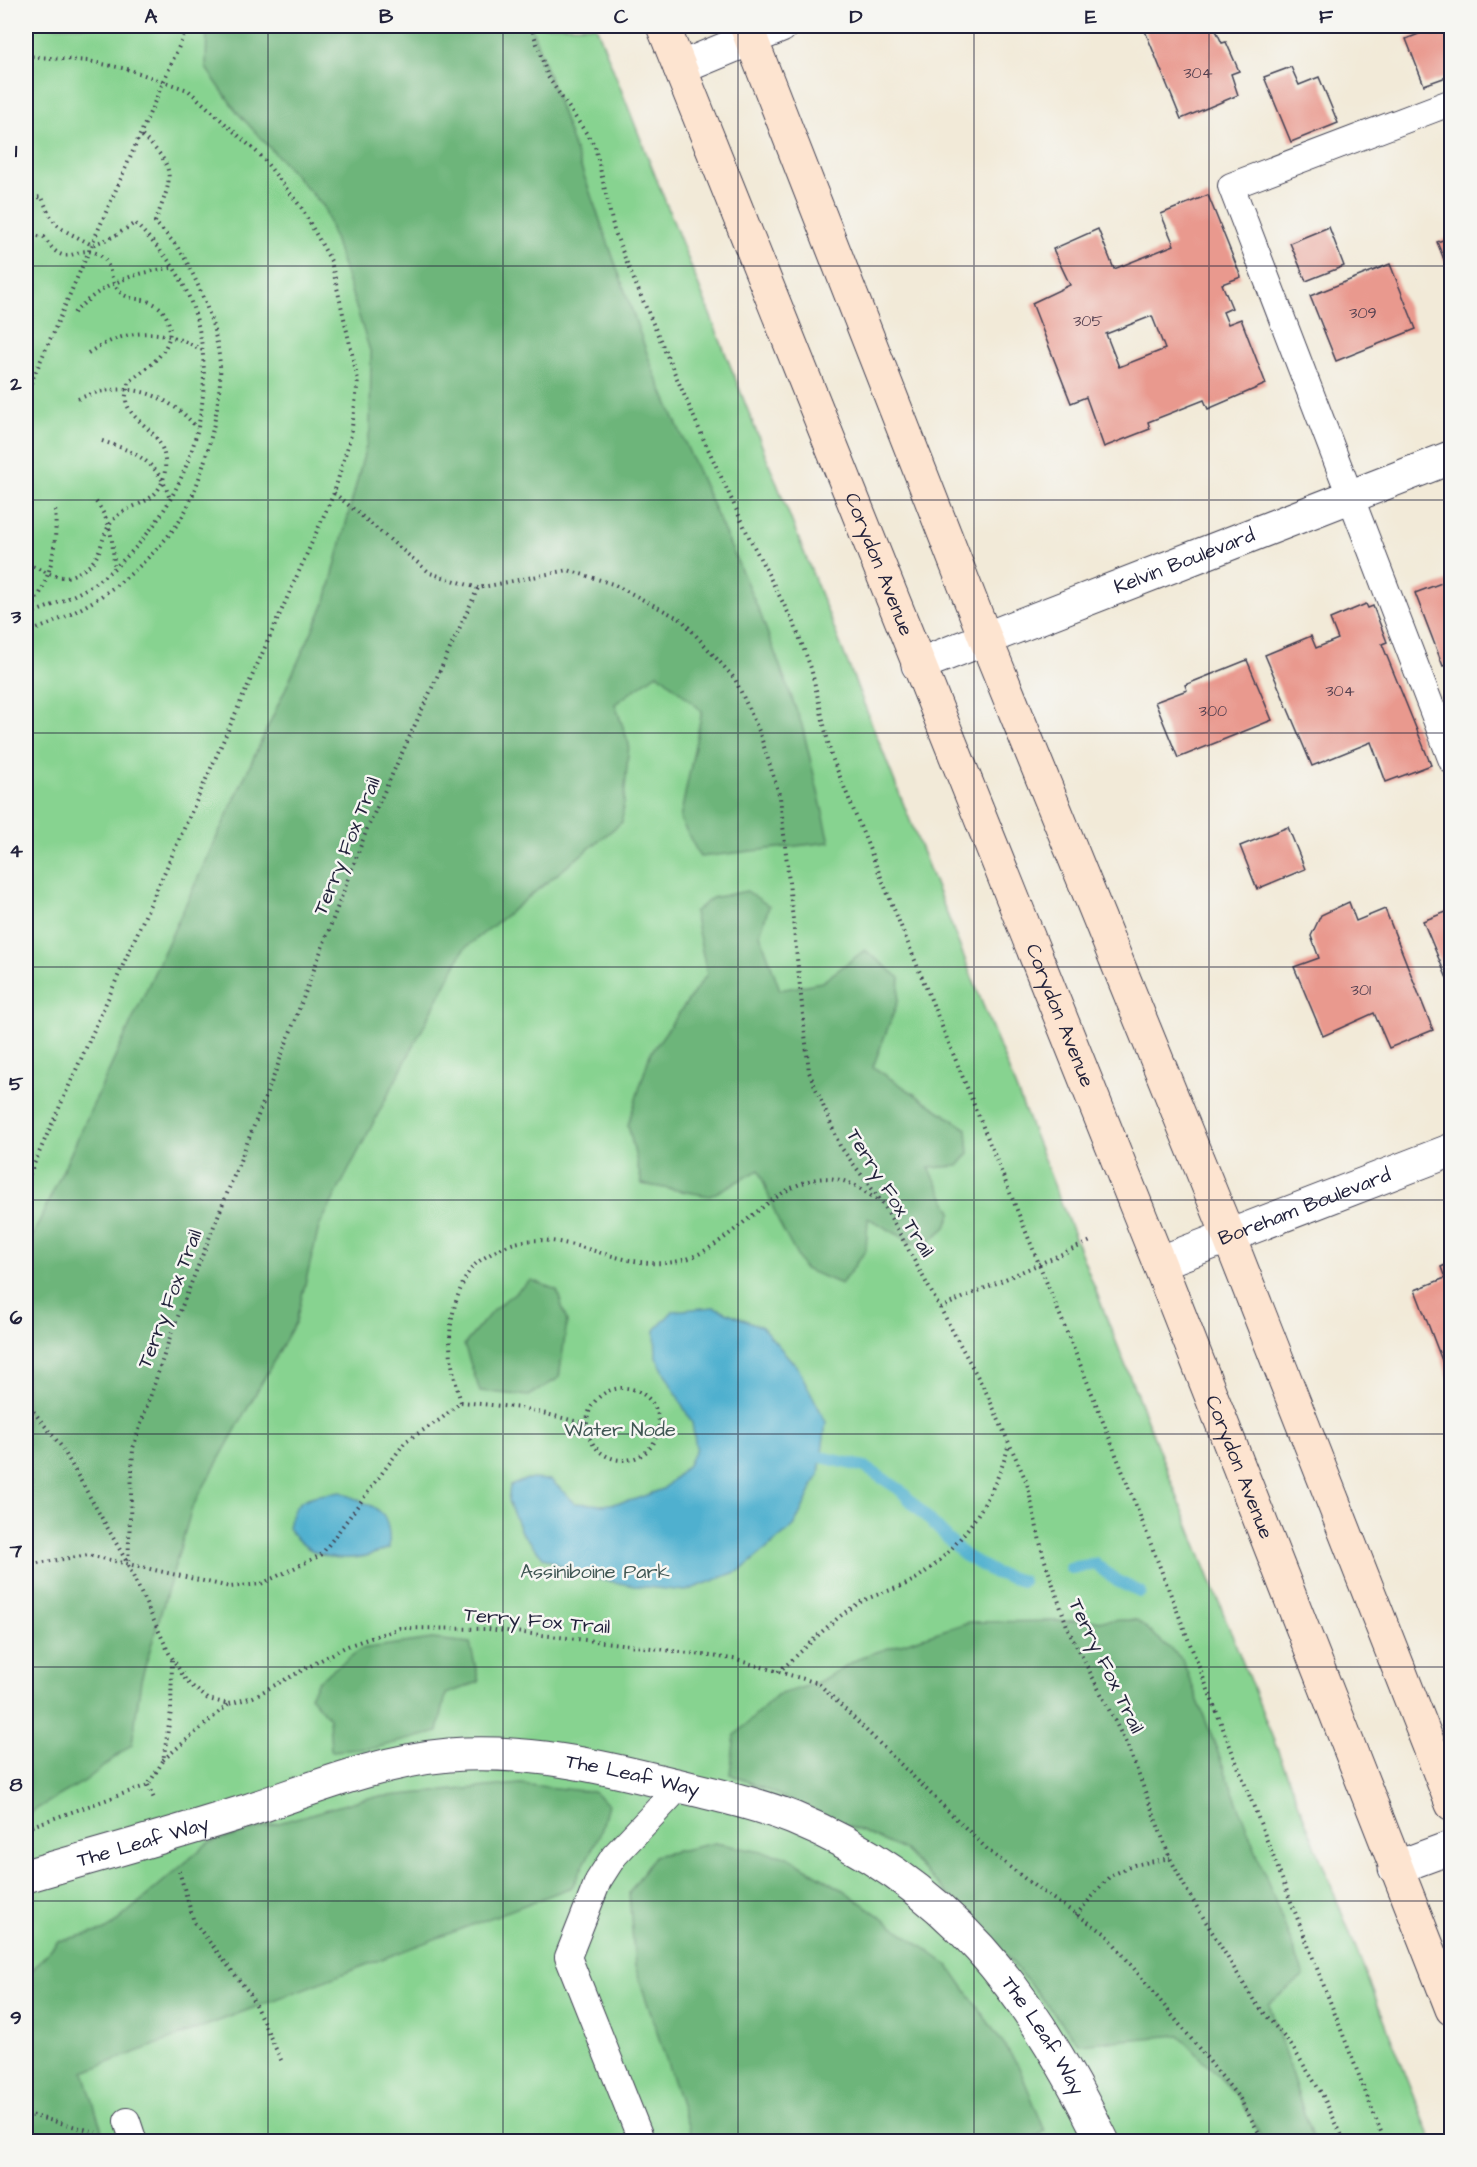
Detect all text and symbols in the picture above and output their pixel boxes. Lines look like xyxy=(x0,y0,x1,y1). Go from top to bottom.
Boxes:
text: A xyxy=(145,3,158,31)
text: B xyxy=(379,3,394,31)
text: C xyxy=(614,3,629,31)
text: D xyxy=(850,3,863,31)
text: E xyxy=(1085,3,1097,31)
text: F xyxy=(1319,3,1334,31)
house number: 304 xyxy=(1183,62,1213,84)
text: 1 xyxy=(15,137,18,165)
house number: 309 xyxy=(1349,302,1377,324)
house number: 305 xyxy=(1073,310,1103,332)
text: 2 xyxy=(9,370,22,398)
street label: Corydon Avenue xyxy=(838,489,920,640)
street label: Kelvin Boulevard xyxy=(1110,521,1259,601)
text: 3 xyxy=(10,603,22,631)
house number: 304 xyxy=(1325,680,1355,702)
house number: 300 xyxy=(1199,700,1227,722)
street label: Terry Fox Trail xyxy=(307,773,388,920)
text: 4 xyxy=(9,837,23,865)
street label: Corydon Avenue xyxy=(1018,940,1101,1091)
house number: 301 xyxy=(1351,979,1371,1001)
text: 5 xyxy=(9,1070,24,1098)
street label: Terry Fox Trail xyxy=(838,1123,941,1263)
street label: Boreham Boulevard xyxy=(1214,1161,1395,1253)
street label: Terry Fox Trail xyxy=(131,1226,210,1373)
text: 6 xyxy=(10,1304,23,1332)
street label: Corydon Avenue xyxy=(1198,1391,1280,1543)
park label: Water Node xyxy=(564,1416,676,1444)
text: 7 xyxy=(9,1537,23,1565)
park label: Assiniboine Park xyxy=(520,1558,670,1586)
street label: Terry Fox Trail xyxy=(1060,1594,1151,1739)
street label: Terry Fox Trail xyxy=(463,1601,611,1642)
street label: The Leaf Way xyxy=(564,1747,702,1805)
text: 8 xyxy=(10,1771,23,1799)
street label: The Leaf Way xyxy=(74,1809,213,1875)
street label: The Leaf Way xyxy=(994,1971,1091,2101)
text: 9 xyxy=(10,2004,22,2032)

